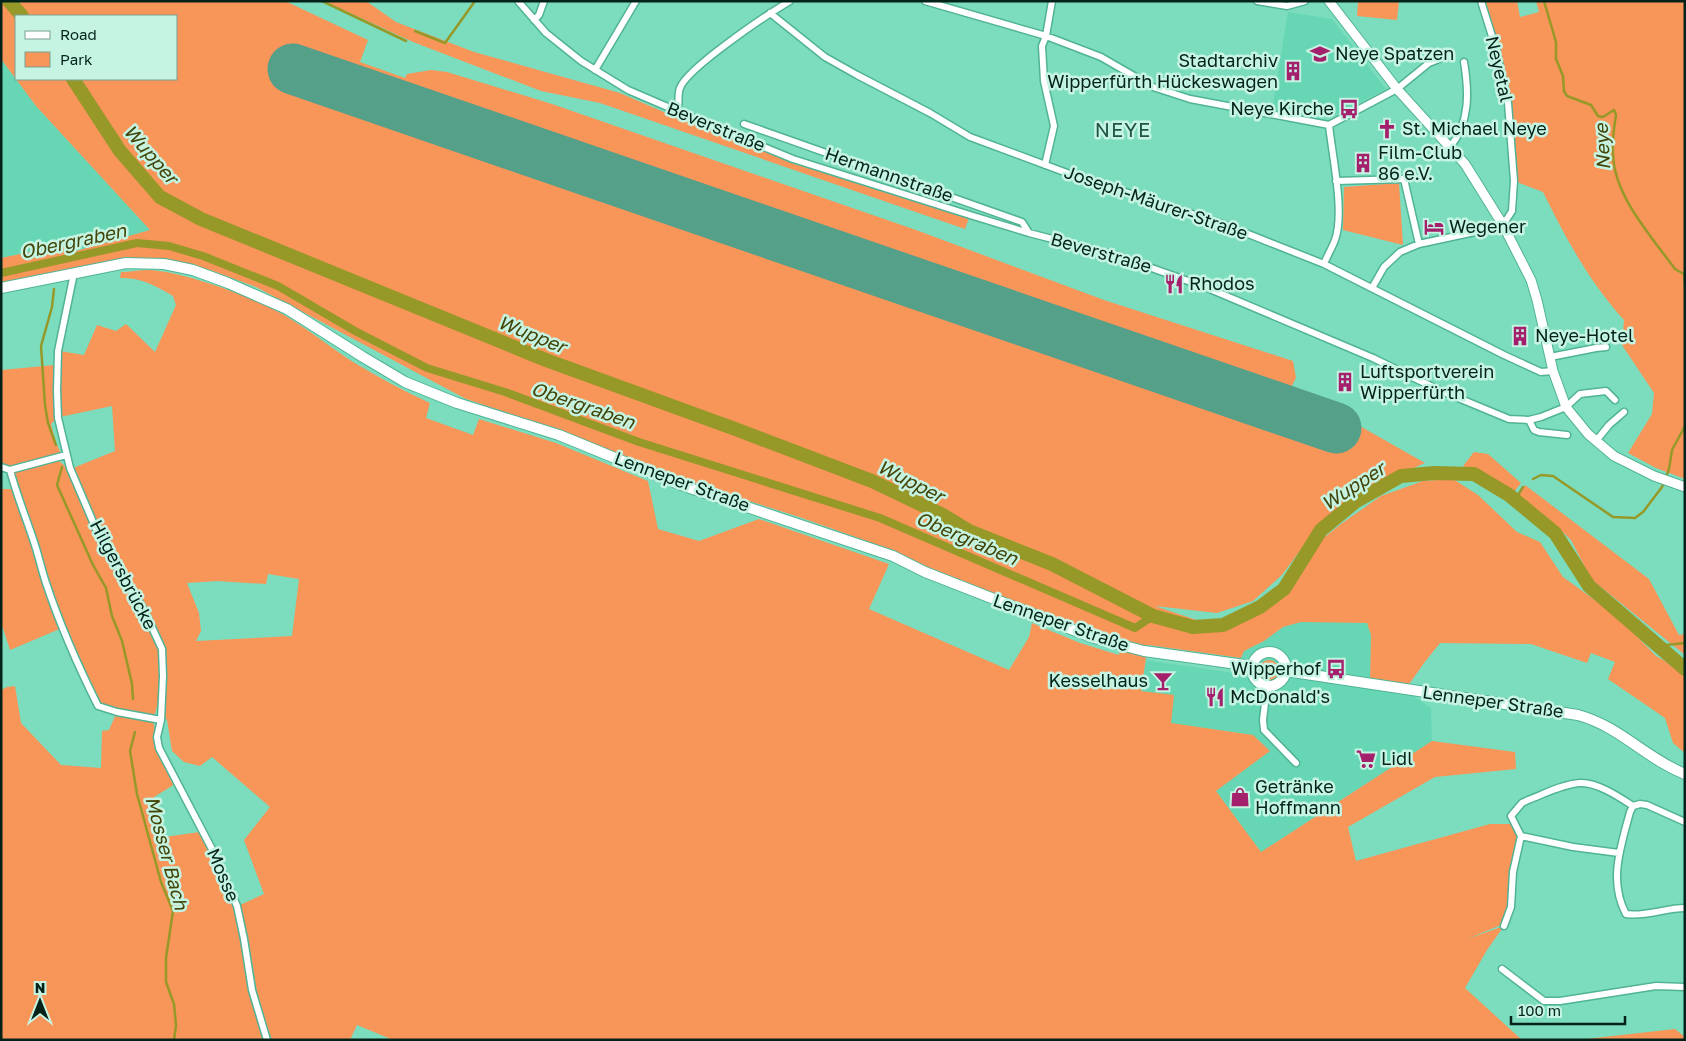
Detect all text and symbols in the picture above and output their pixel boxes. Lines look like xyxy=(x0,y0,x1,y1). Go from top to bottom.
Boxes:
legend xyxy=(15,15,178,80)
text: Road xyxy=(60,25,97,43)
street label: Neyetal xyxy=(1482,34,1518,104)
place label: Neye Spatzen xyxy=(1335,42,1454,64)
school or university icon: Neye Spatzen xyxy=(1309,43,1331,65)
place label: Stadtarchiv Wipperfürth Hückeswagen xyxy=(1047,49,1278,92)
text: Park xyxy=(60,50,93,68)
building icon: Stadtarchiv Wipperfürth Hückeswagen xyxy=(1282,60,1304,82)
street label: Beverstraße xyxy=(664,96,769,156)
place label: Neye Kirche xyxy=(1230,97,1334,119)
bus stop icon: Neye Kirche xyxy=(1338,98,1360,120)
district label: NEYE xyxy=(1095,117,1151,141)
place label: St. Michael Neye xyxy=(1402,117,1547,139)
church icon: St. Michael Neye xyxy=(1376,118,1398,140)
water label: Wupper xyxy=(119,119,185,190)
water label: Neye xyxy=(1589,121,1614,171)
place label: Film-Club 86 e.V. xyxy=(1378,141,1462,184)
street label: Hermannstraße xyxy=(822,142,956,206)
building icon: Film-Club 86 e.V. xyxy=(1352,152,1374,174)
street label: Joseph-Mäurer-Straße xyxy=(1062,160,1251,244)
place label: Wegener xyxy=(1449,215,1526,237)
hotel icon: Wegener xyxy=(1423,216,1445,238)
water label: Obergraben xyxy=(18,218,129,263)
street label: Beverstraße xyxy=(1048,227,1154,277)
place label: Rhodos xyxy=(1189,272,1255,294)
restaurant icon: Rhodos xyxy=(1163,273,1185,295)
water label: Wupper xyxy=(495,310,572,358)
place label: Neye-Hotel xyxy=(1535,324,1634,346)
building icon: Neye-Hotel xyxy=(1509,325,1531,347)
place label: Luftsportverein Wipperfürth xyxy=(1360,360,1494,403)
building icon: Luftsportverein Wipperfürth xyxy=(1334,371,1356,393)
water label: Obergraben xyxy=(528,376,639,433)
street label: Lenneper Straße xyxy=(612,446,753,516)
water label: Wupper xyxy=(874,454,950,508)
water label: Wupper xyxy=(1317,455,1391,515)
water label: Obergraben xyxy=(913,506,1023,570)
street label: Hilgersbrücke xyxy=(86,516,162,633)
street label: Lenneper Straße xyxy=(990,588,1132,656)
place label: Wipperhof xyxy=(1231,657,1321,679)
bus stop icon: Wipperhof xyxy=(1325,658,1347,680)
place label: Kesselhaus xyxy=(1049,669,1148,691)
bar icon: Kesselhaus xyxy=(1152,670,1174,692)
street label: Lenneper Straße xyxy=(1421,680,1565,722)
place label: McDonald's xyxy=(1230,685,1330,707)
restaurant icon: McDonald's xyxy=(1204,686,1226,708)
place label: Lidl xyxy=(1381,747,1413,769)
supermarket icon: Lidl xyxy=(1355,748,1377,770)
place label: Getränke Hoffmann xyxy=(1255,775,1341,818)
shop icon: Getränke Hoffmann xyxy=(1229,786,1251,808)
water label: Mosser Bach xyxy=(141,794,194,913)
street label: Mosse xyxy=(203,845,245,905)
north arrow xyxy=(15,976,65,1026)
text: N xyxy=(35,979,45,996)
scale bar xyxy=(1511,994,1625,1026)
text: 100 m xyxy=(1518,1001,1561,1019)

